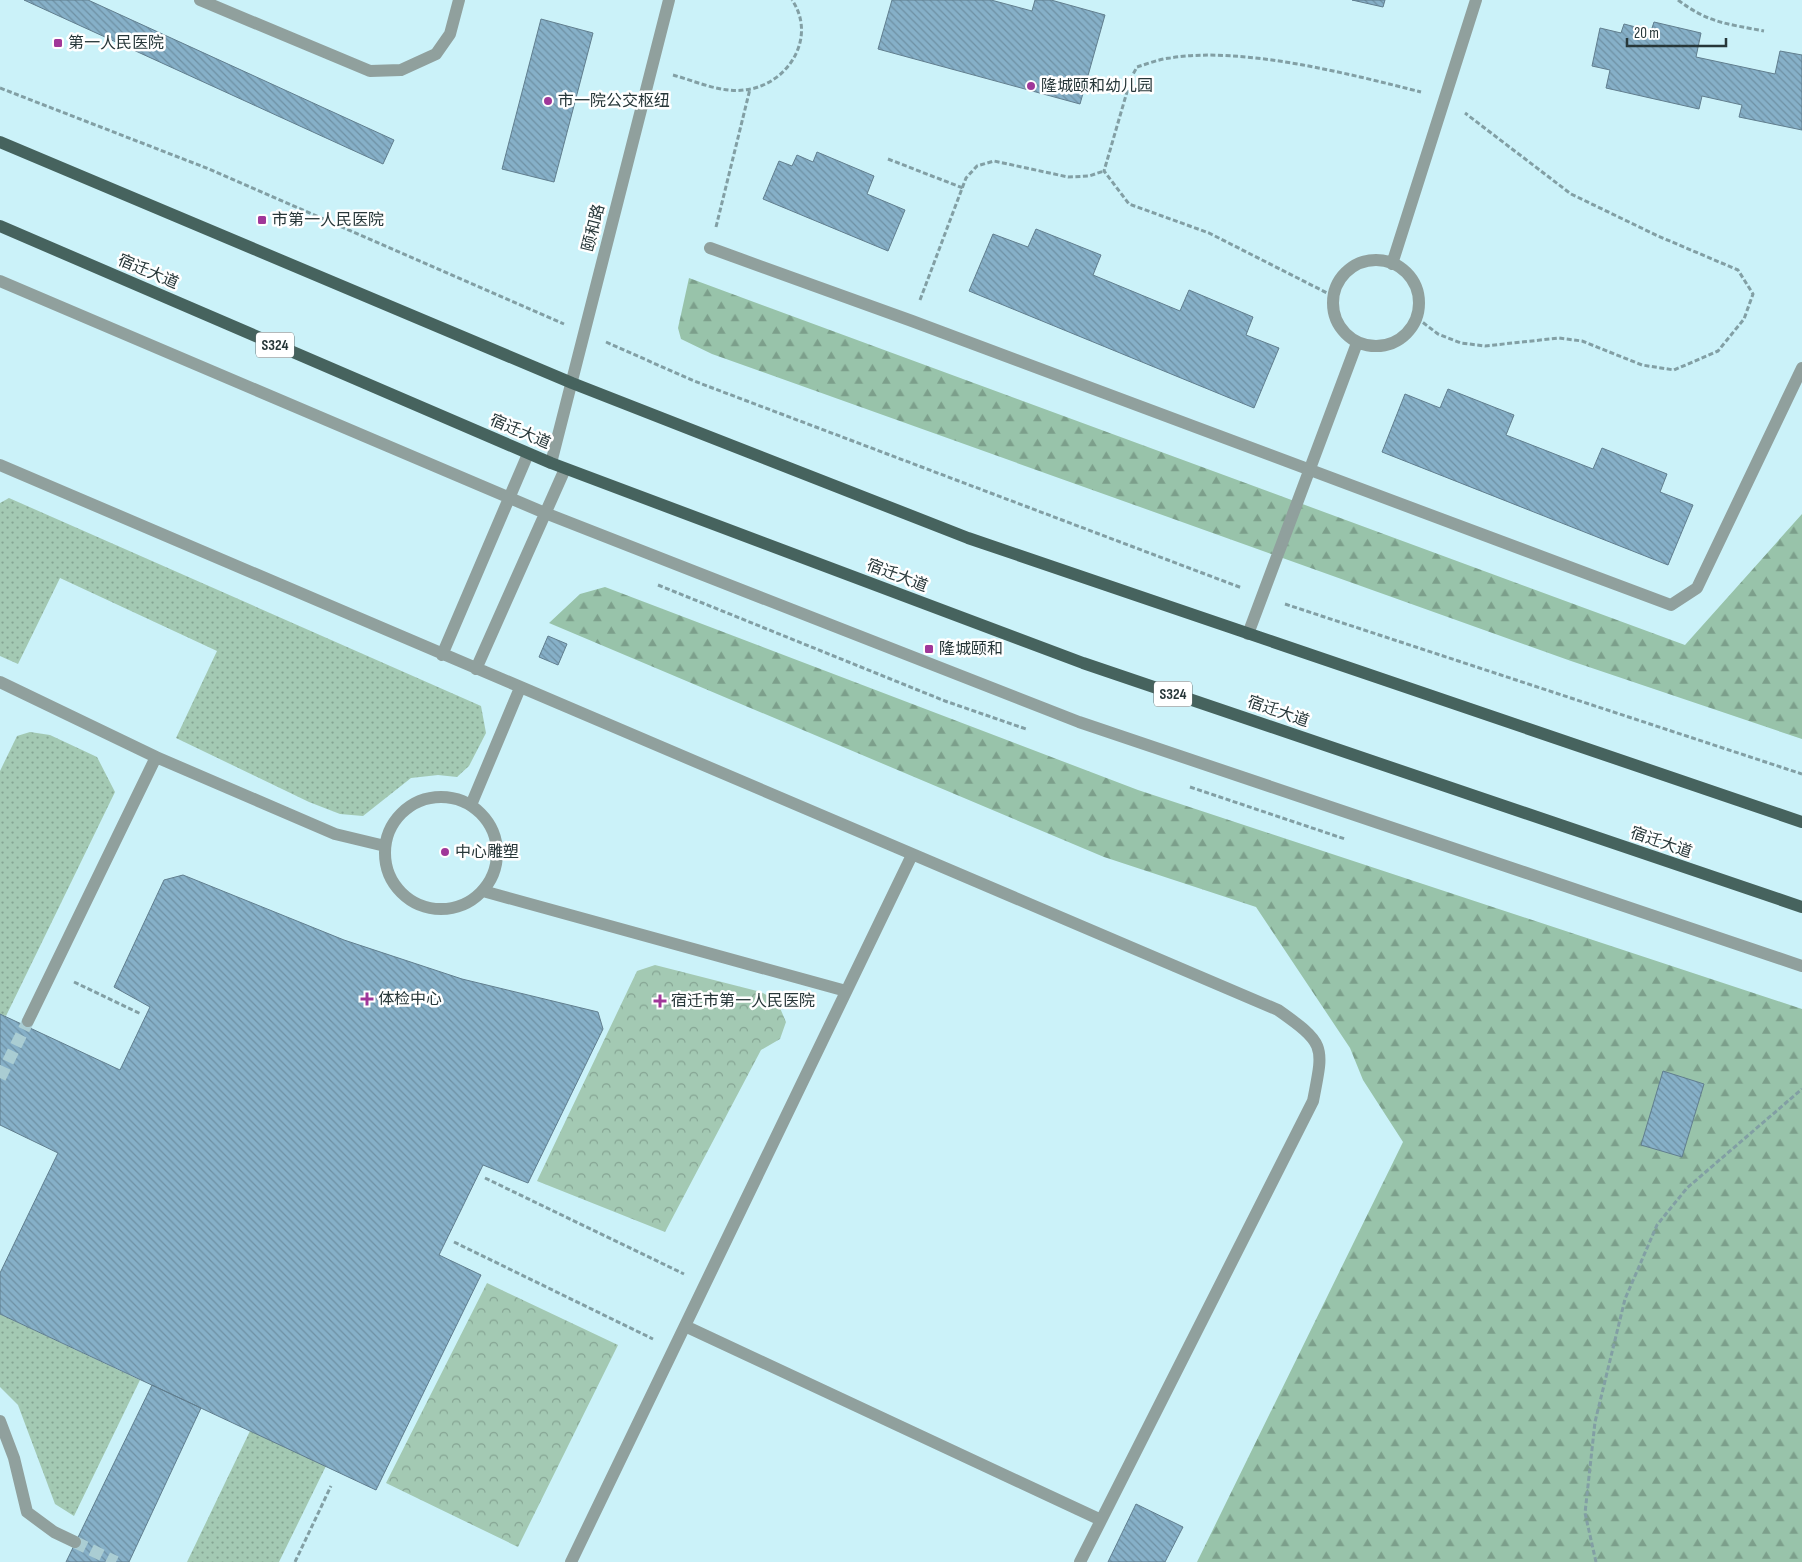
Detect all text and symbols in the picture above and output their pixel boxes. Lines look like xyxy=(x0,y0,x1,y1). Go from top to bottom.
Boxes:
scale bar xyxy=(1627,15,1726,47)
text: 20 m xyxy=(1634,24,1659,43)
place label: 第一人民医院 xyxy=(68,34,164,53)
marker: 第一人民医院 xyxy=(52,37,64,49)
place label: 隆城颐和幼儿园 xyxy=(1041,77,1153,96)
marker: 隆城颐和幼儿园 xyxy=(1025,80,1037,92)
place label: 市一院公交枢纽 xyxy=(558,92,670,111)
marker: 市一院公交枢纽 xyxy=(542,95,554,107)
street label: 颐和路 xyxy=(579,202,609,254)
place label: 市第一人民医院 xyxy=(272,211,384,230)
marker: 市第一人民医院 xyxy=(256,214,268,226)
street label: 宿迁大道 xyxy=(115,251,181,293)
road number: S324 xyxy=(256,332,294,358)
street label: 宿迁大道 xyxy=(487,411,553,453)
street label: 宿迁大道 xyxy=(864,556,930,596)
place label: 隆城颐和 xyxy=(939,640,1003,659)
marker: 隆城颐和 xyxy=(923,643,935,655)
road number: S324 xyxy=(1154,682,1192,706)
street label: 宿迁大道 xyxy=(1245,693,1311,731)
street label: 宿迁大道 xyxy=(1628,824,1694,862)
place label: 中心雕塑 xyxy=(455,843,519,862)
marker: 中心雕塑 xyxy=(439,846,451,858)
place label: 体检中心 xyxy=(378,990,442,1009)
marker: 体检中心 xyxy=(360,992,374,1006)
place label: 宿迁市第一人民医院 xyxy=(671,992,815,1011)
marker: 宿迁市第一人民医院 xyxy=(653,994,667,1008)

